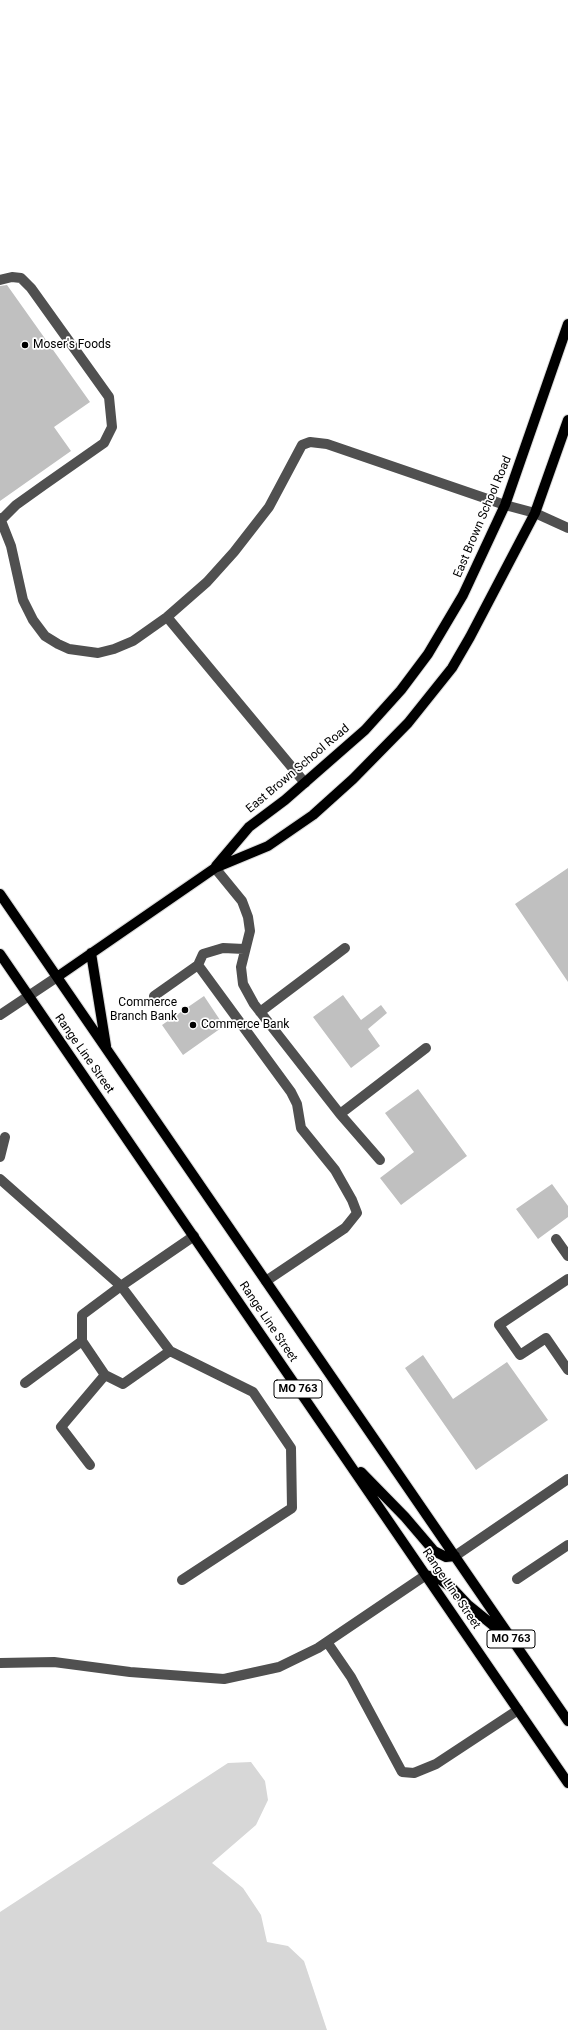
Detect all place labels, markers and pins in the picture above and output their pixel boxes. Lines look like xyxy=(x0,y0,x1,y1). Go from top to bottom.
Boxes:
place label: Moser's Foods xyxy=(33,338,111,352)
marker: Moser's Foods xyxy=(20,340,30,350)
place label: Commerce Branch Bank xyxy=(110,996,177,1024)
marker: Commerce Branch Bank xyxy=(180,1005,190,1015)
place label: Commerce Bank xyxy=(201,1018,289,1032)
marker: Commerce Bank xyxy=(188,1020,198,1030)

